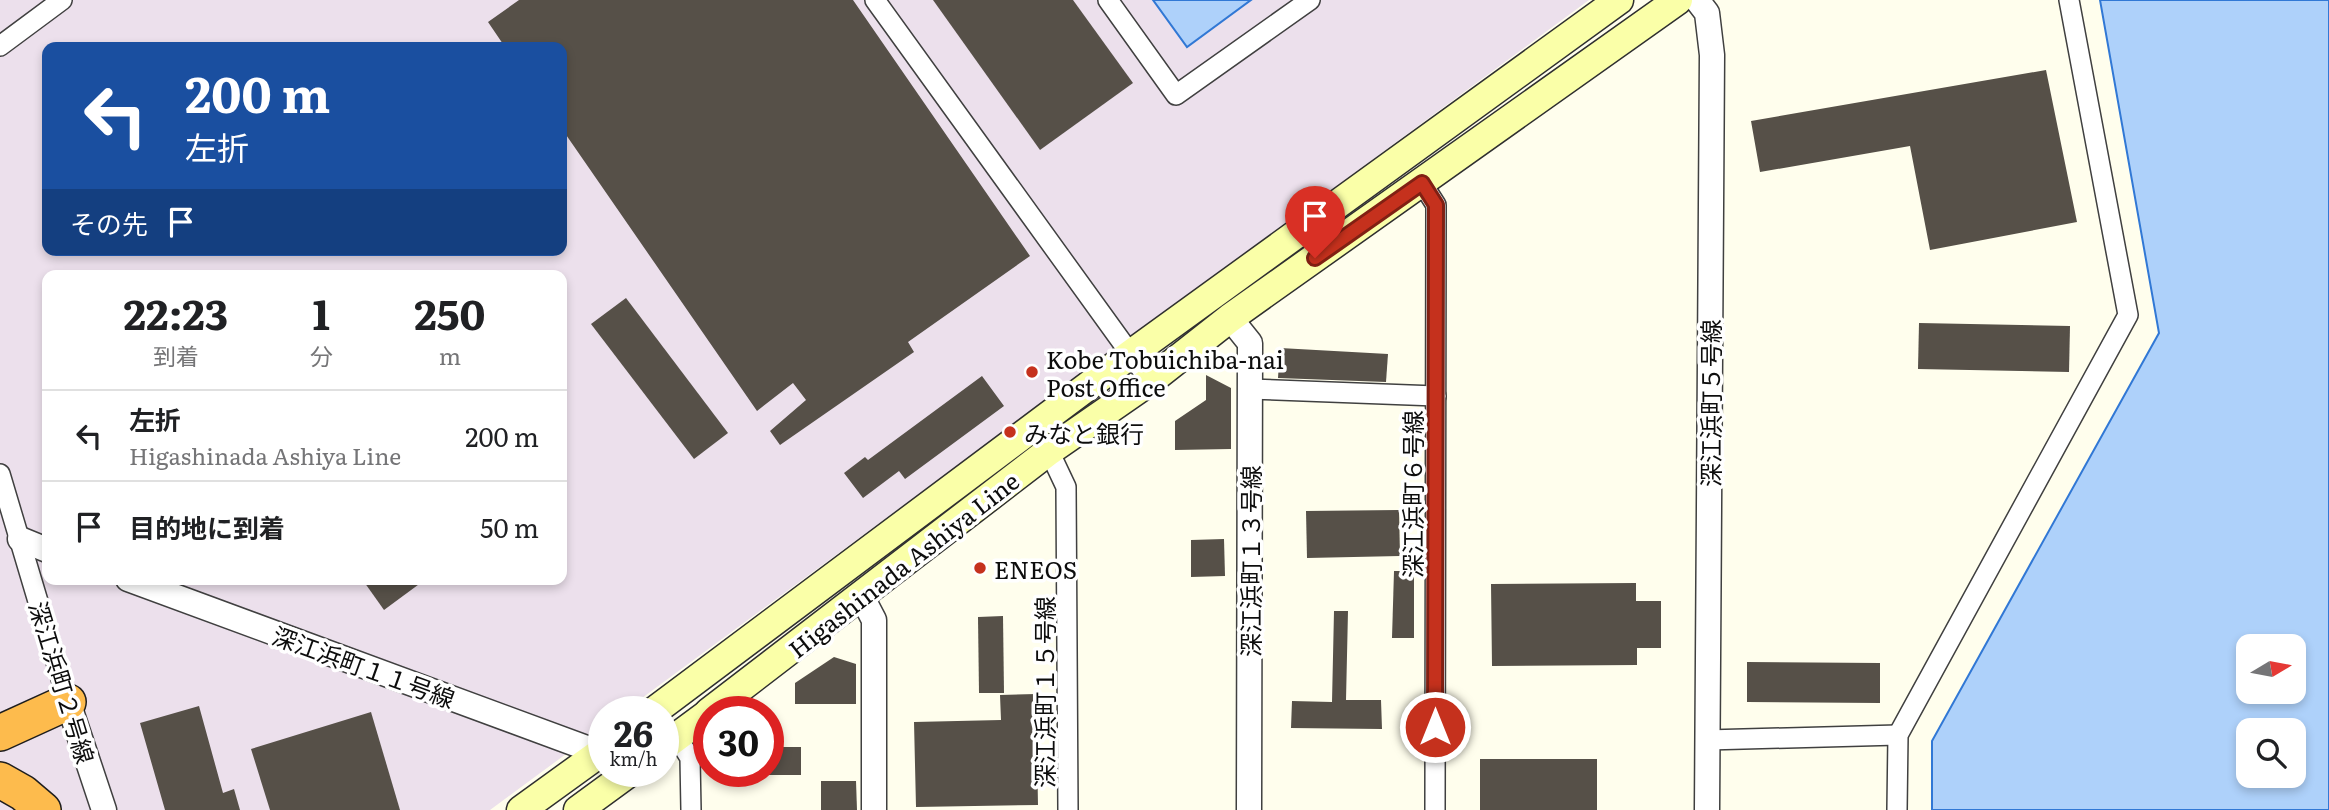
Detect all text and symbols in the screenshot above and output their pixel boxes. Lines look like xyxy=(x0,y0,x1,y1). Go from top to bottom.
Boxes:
text: 200 m xyxy=(185,55,330,128)
icon: left xyxy=(70,70,161,161)
text: 左折 xyxy=(185,122,249,170)
pin xyxy=(1285,186,1345,258)
icon: arrive xyxy=(1296,197,1334,235)
text: その先 xyxy=(70,203,148,242)
icon: arrive xyxy=(162,203,200,241)
text: 22:23 xyxy=(124,281,228,343)
text: 1 xyxy=(313,281,330,343)
text: 250 xyxy=(414,281,485,343)
street label: 深江浜町５号線 xyxy=(1692,319,1727,487)
text: 到着 xyxy=(153,338,199,372)
text: 分 xyxy=(310,338,333,372)
text: m xyxy=(439,338,461,372)
place label: Kobe Tobuichiba-nai Post Office xyxy=(1046,341,1284,404)
marker: Kobe Tobuichiba-nai Post Office xyxy=(1024,364,1040,380)
text: 左折 xyxy=(129,399,181,438)
street label: 深江浜町６号線 xyxy=(1394,410,1429,578)
place label: みなと銀行 xyxy=(1024,415,1144,450)
text: 200 m xyxy=(465,416,539,455)
icon: left xyxy=(70,417,108,455)
marker: みなと銀行 xyxy=(1002,424,1018,440)
text: Higashinada Ashiya Line xyxy=(129,438,401,472)
street label: Higashinada Ashiya Line xyxy=(780,463,1026,665)
street label: 深江浜町１３号線 xyxy=(1232,465,1267,657)
text: 目的地に到着 xyxy=(129,507,285,546)
text: 50 m xyxy=(480,507,539,546)
icon: arrive xyxy=(70,508,108,546)
place label: ENEOS xyxy=(994,551,1077,586)
marker: ENEOS xyxy=(972,560,988,576)
street label: 深江浜町１５号線 xyxy=(1026,596,1061,788)
street label: 深江浜町２号線 xyxy=(22,597,104,767)
street label: 深江浜町１１号線 xyxy=(268,617,460,715)
north arrow xyxy=(2236,634,2306,704)
map controls xyxy=(2236,634,2306,788)
position arrow xyxy=(1398,690,1472,764)
speed limit sign: 30 xyxy=(693,696,784,787)
text: 26 xyxy=(614,706,653,758)
button: search xyxy=(2236,718,2306,788)
text: km/h xyxy=(610,745,657,772)

